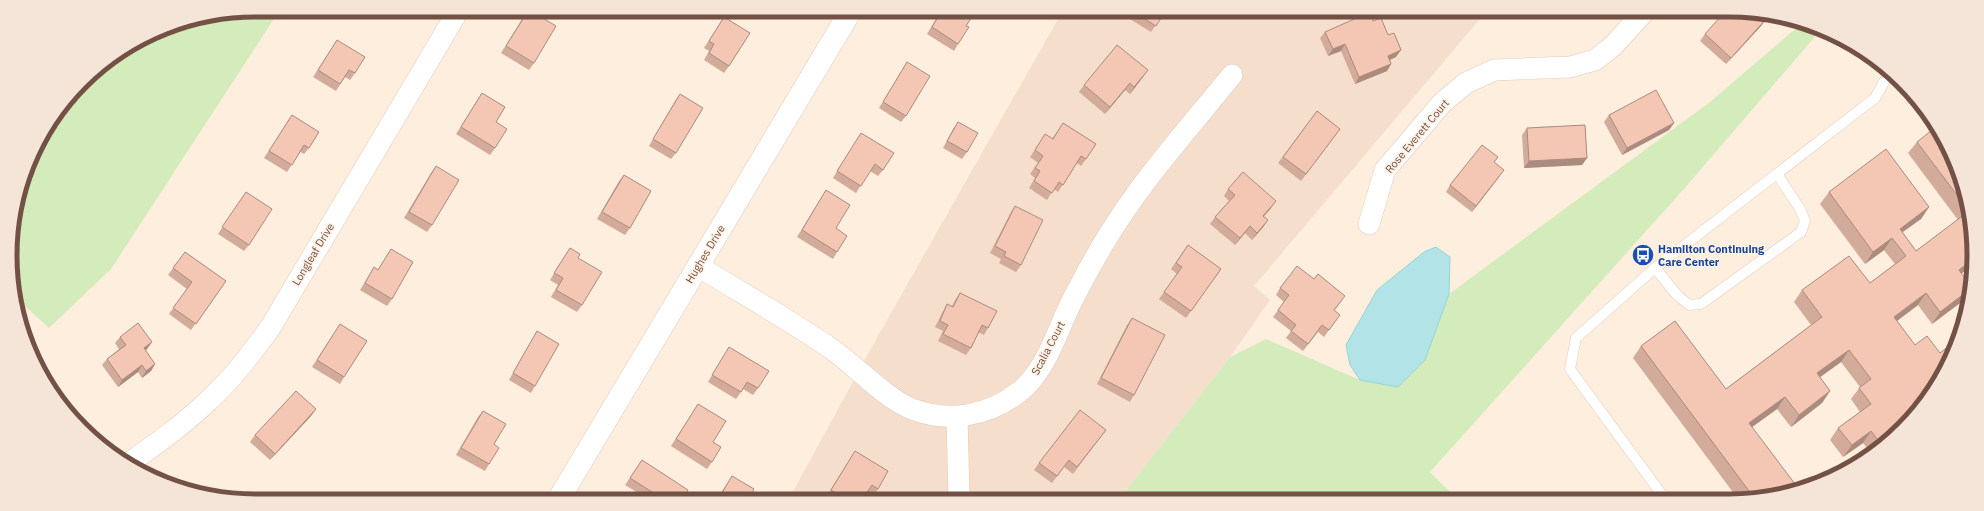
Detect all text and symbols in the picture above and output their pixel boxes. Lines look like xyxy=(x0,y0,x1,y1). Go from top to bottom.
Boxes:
street label: Rose Everett Court xyxy=(1382,96,1452,176)
street label: Longleaf Drive xyxy=(289,220,337,288)
street label: Hughes Drive xyxy=(682,222,728,286)
bus stop icon: Hamilton Continuing Care Center xyxy=(1630,242,1656,268)
place label: Hamilton Continuing Care Center xyxy=(1658,242,1765,269)
street label: Scalia Court xyxy=(1028,318,1068,377)

